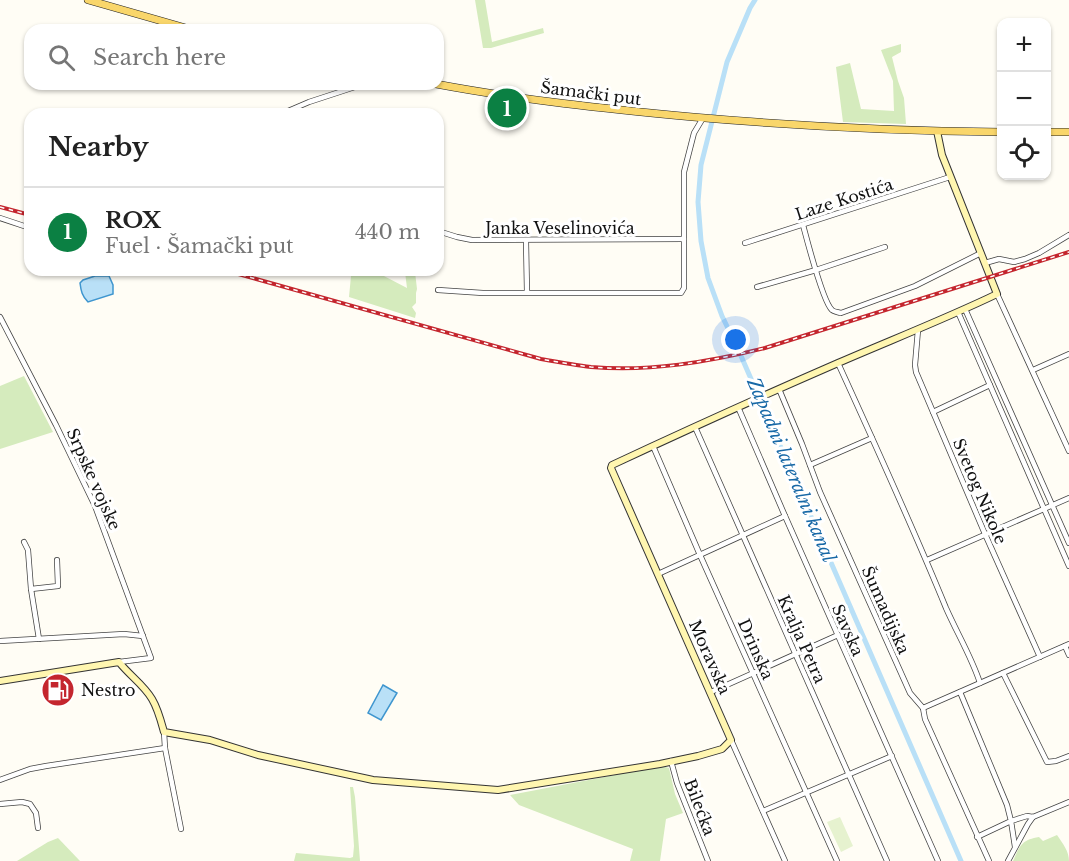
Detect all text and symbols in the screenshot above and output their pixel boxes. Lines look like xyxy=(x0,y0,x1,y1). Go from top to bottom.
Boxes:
map controls xyxy=(997,18,1051,180)
button: + xyxy=(997,18,1051,72)
search box xyxy=(24,24,444,90)
icon: search xyxy=(45,41,78,74)
text: Search here xyxy=(93,44,226,71)
button: − xyxy=(997,72,1051,126)
street label: Šamački put xyxy=(539,77,643,109)
pin: 1 xyxy=(488,86,526,130)
button: locate xyxy=(997,126,1051,180)
text: Nearby xyxy=(48,131,149,163)
street label: Laze Kostića xyxy=(792,174,896,224)
text: ROX xyxy=(105,207,161,234)
street label: Janka Veselinovića xyxy=(483,218,635,238)
text: 1 xyxy=(63,220,72,244)
text: 440 m xyxy=(355,220,420,244)
text: Fuel · Šamački put xyxy=(105,234,294,258)
your location xyxy=(721,325,750,354)
water label: Zapadni lateralni kanal xyxy=(742,373,840,566)
street label: Srpske vojske xyxy=(63,425,125,533)
street label: Svetog Nikole xyxy=(949,435,1011,547)
street label: Šumadijska xyxy=(858,563,914,657)
street label: Kralja Petra xyxy=(774,592,830,686)
street label: Savska xyxy=(828,601,868,659)
street label: Drinska xyxy=(734,616,778,683)
street label: Moravska xyxy=(685,617,735,697)
fuel station icon: Nestro xyxy=(40,672,76,708)
place label: Nestro xyxy=(81,680,135,700)
street label: Bilećka xyxy=(680,776,720,838)

